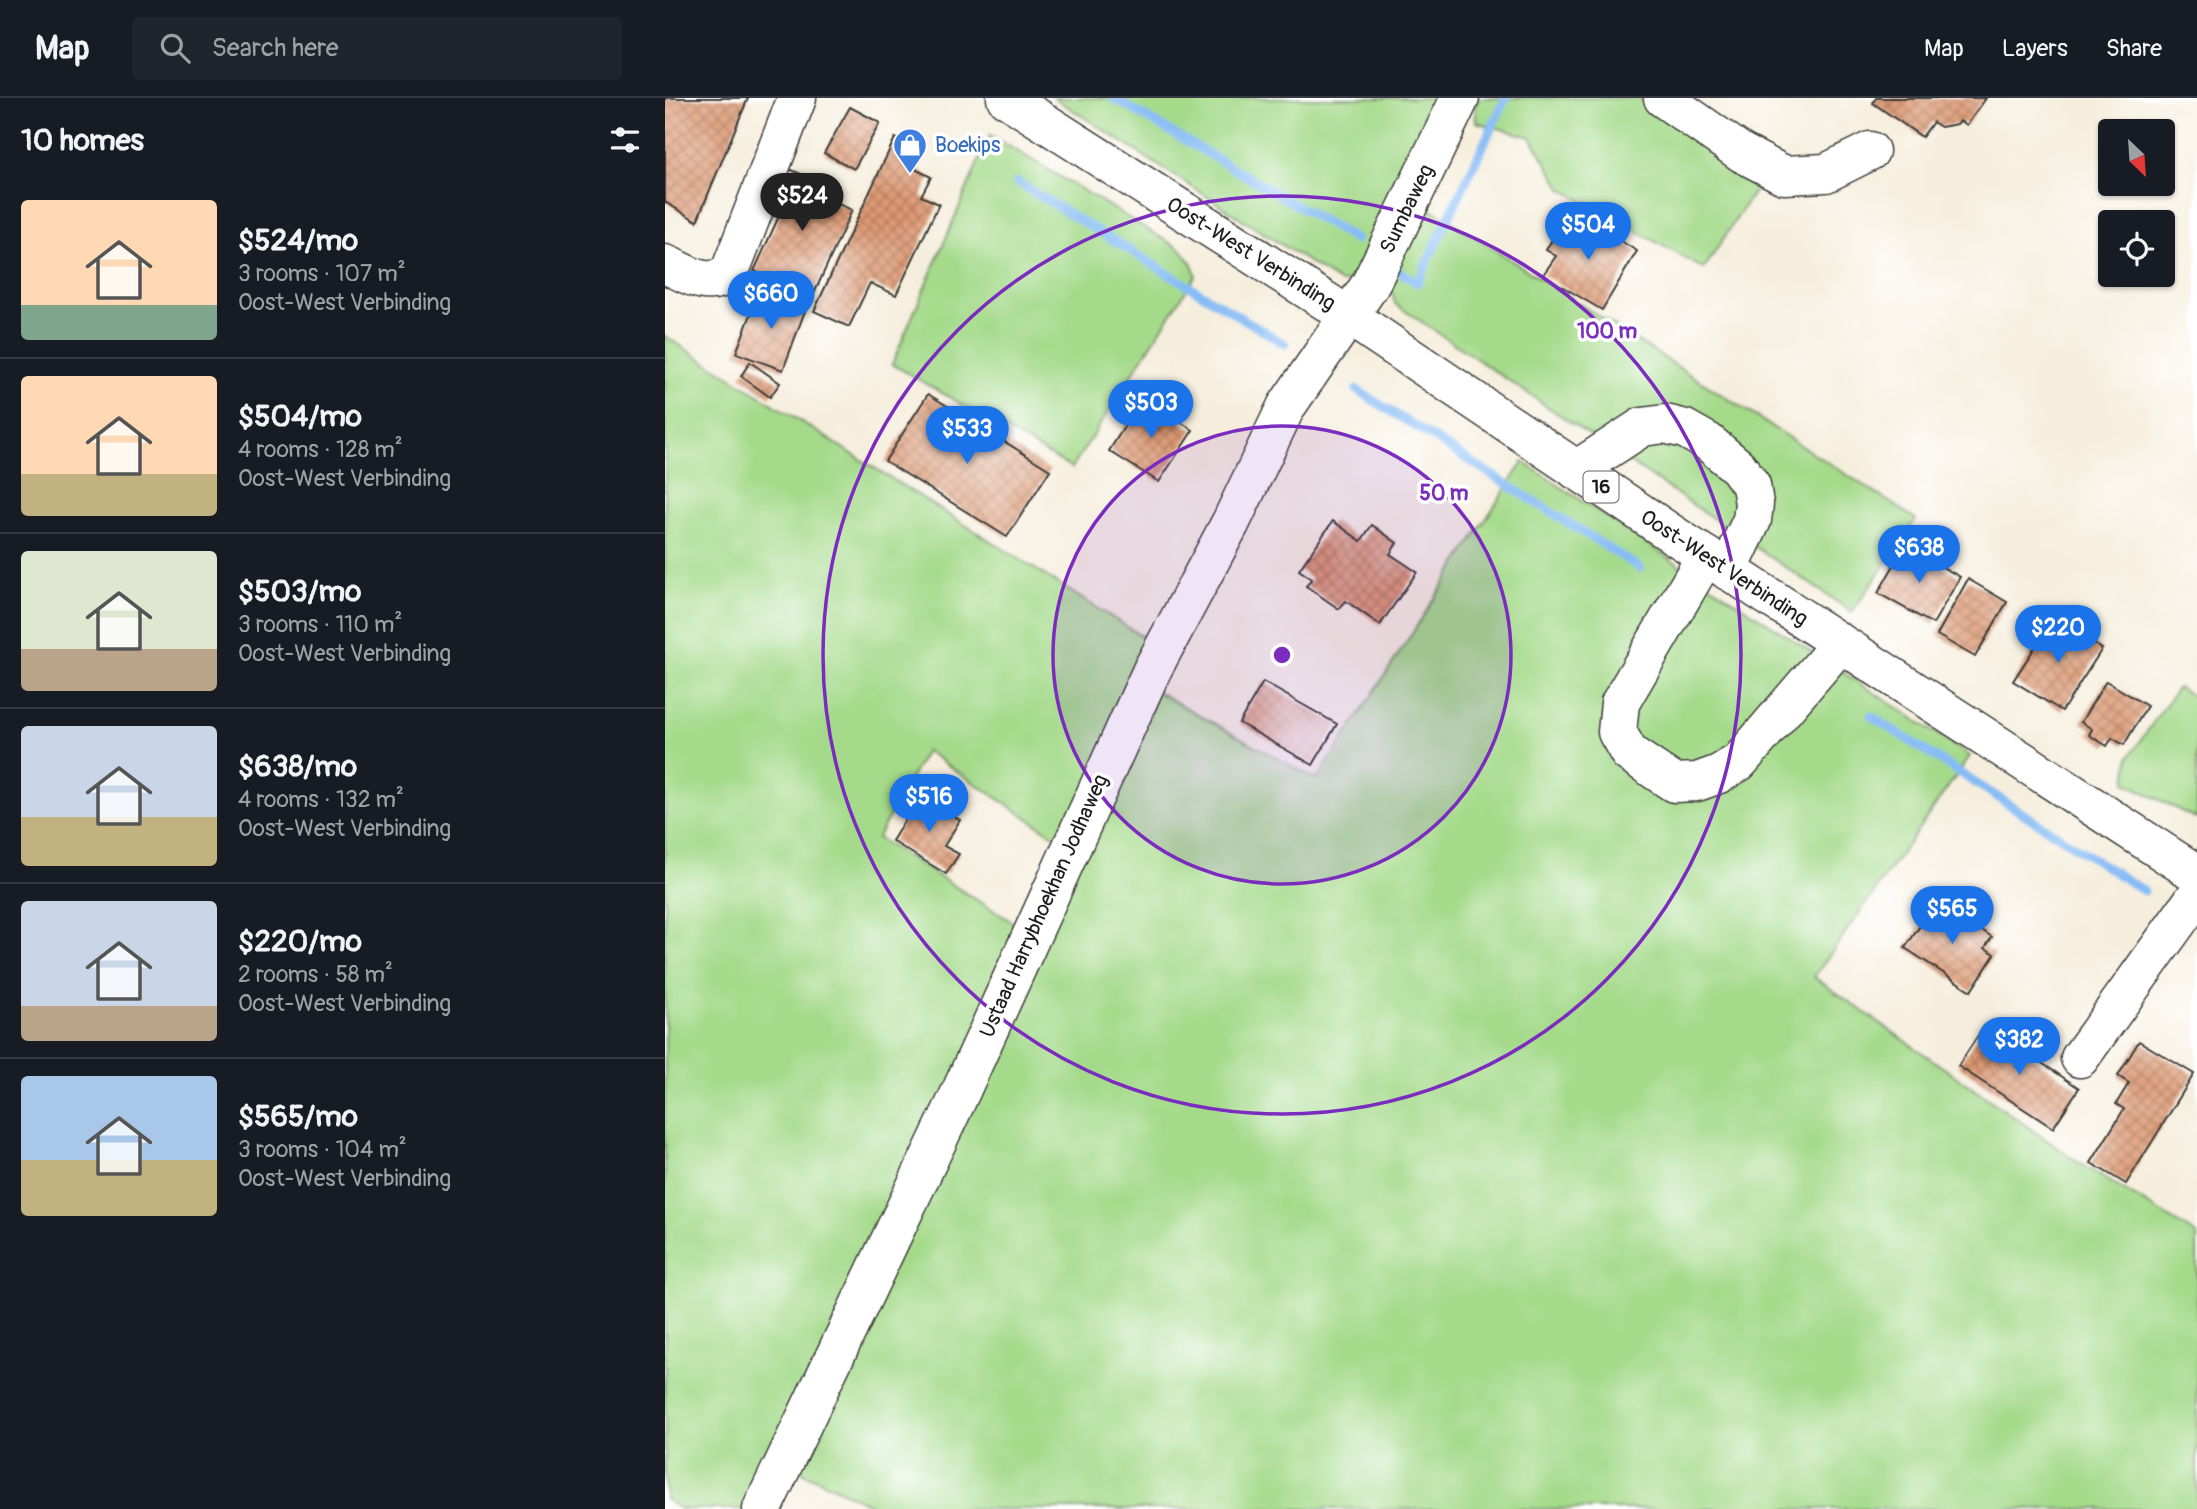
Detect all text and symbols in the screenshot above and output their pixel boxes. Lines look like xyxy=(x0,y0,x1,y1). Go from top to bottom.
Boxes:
search box xyxy=(132,17,622,80)
text: Map xyxy=(35,28,90,69)
icon: search xyxy=(156,29,194,67)
text: Search here xyxy=(212,32,339,64)
text: Map xyxy=(1924,34,1964,63)
text: Layers xyxy=(2002,34,2068,63)
text: Share xyxy=(2106,34,2162,63)
north arrow xyxy=(2098,119,2175,196)
map controls xyxy=(2098,119,2175,287)
icon: filters xyxy=(606,121,644,159)
text: 10 homes xyxy=(21,122,144,159)
shop icon: Boekips xyxy=(891,126,929,175)
place label: Boekips xyxy=(935,132,1001,159)
street label: Sumbaweg xyxy=(1374,160,1440,258)
pin: $524 xyxy=(761,174,843,233)
text: $524 xyxy=(776,181,828,210)
street label: Oost-West Verbinding xyxy=(1161,191,1341,317)
pin: $504 xyxy=(1547,202,1629,262)
text: $504 xyxy=(1561,210,1615,239)
button: locate xyxy=(2098,210,2175,287)
text: $524/mo xyxy=(238,222,358,259)
icon: home xyxy=(77,228,161,312)
text: 3 rooms · 107 m² xyxy=(238,259,406,288)
pin: $660 xyxy=(730,272,812,331)
text: $660 xyxy=(744,279,798,308)
text: Oost-West Verbinding xyxy=(238,288,451,317)
text: 100 m xyxy=(1577,318,1637,345)
pin: $503 xyxy=(1110,380,1192,440)
text: $503 xyxy=(1124,388,1178,417)
text: $504/mo xyxy=(238,398,362,435)
icon: home xyxy=(77,404,161,488)
pin: $533 xyxy=(926,406,1008,466)
text: $533 xyxy=(942,414,992,443)
text: 4 rooms · 128 m² xyxy=(238,435,403,464)
text: Oost-West Verbinding xyxy=(238,464,451,493)
road number: 16 xyxy=(1583,472,1619,502)
text: 50 m xyxy=(1420,480,1469,507)
street label: Oost-West Verbinding xyxy=(1635,504,1813,632)
pin: $638 xyxy=(1878,526,1960,585)
text: $638 xyxy=(1894,533,1944,562)
text: $503/mo xyxy=(238,573,361,610)
icon: home xyxy=(77,579,161,663)
pin: $220 xyxy=(2017,606,2099,665)
text: 3 rooms · 110 m² xyxy=(238,610,402,639)
text: $220 xyxy=(2031,613,2085,642)
text: Oost-West Verbinding xyxy=(238,639,451,668)
centre of rings xyxy=(1270,643,1294,667)
text: $638/mo xyxy=(238,748,357,785)
icon: home xyxy=(77,754,161,838)
street label: Ustaad Harrybhoekhan Jodhaweg xyxy=(974,770,1114,1042)
pin: $516 xyxy=(888,774,970,834)
text: $516 xyxy=(905,782,953,811)
text: 4 rooms · 132 m² xyxy=(238,785,404,814)
text: Oost-West Verbinding xyxy=(238,814,451,843)
pin: $565 xyxy=(1911,886,1993,946)
text: $565 xyxy=(1927,894,1977,923)
text: $220/mo xyxy=(238,923,362,960)
icon: home xyxy=(77,929,161,1013)
text: 2 rooms · 58 m² xyxy=(238,960,393,989)
text: Oost-West Verbinding xyxy=(238,989,451,1018)
pin: $382 xyxy=(1978,1018,2060,1077)
text: $382 xyxy=(1994,1025,2044,1054)
text: $565/mo xyxy=(238,1098,358,1135)
icon: home xyxy=(77,1104,161,1188)
text: 3 rooms · 104 m² xyxy=(238,1135,407,1164)
text: Oost-West Verbinding xyxy=(238,1164,451,1193)

